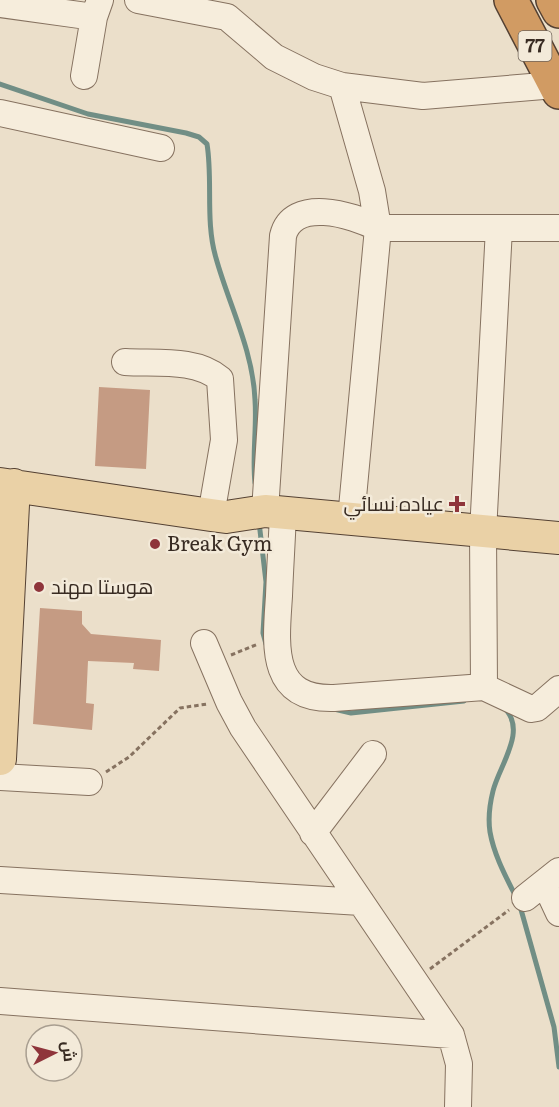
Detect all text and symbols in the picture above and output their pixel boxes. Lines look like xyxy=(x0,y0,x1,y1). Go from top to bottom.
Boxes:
road number: 77 xyxy=(518,31,552,61)
place label: عياده نسائي xyxy=(344,487,444,520)
marker: عياده نسائي xyxy=(448,495,466,513)
place label: Break Gym xyxy=(167,527,272,557)
marker: Break Gym xyxy=(148,537,162,551)
place label: هوستا مهند xyxy=(51,570,153,600)
marker: هوستا مهند xyxy=(32,580,46,594)
north arrow xyxy=(24,1023,84,1083)
text: ش xyxy=(57,1040,83,1063)

